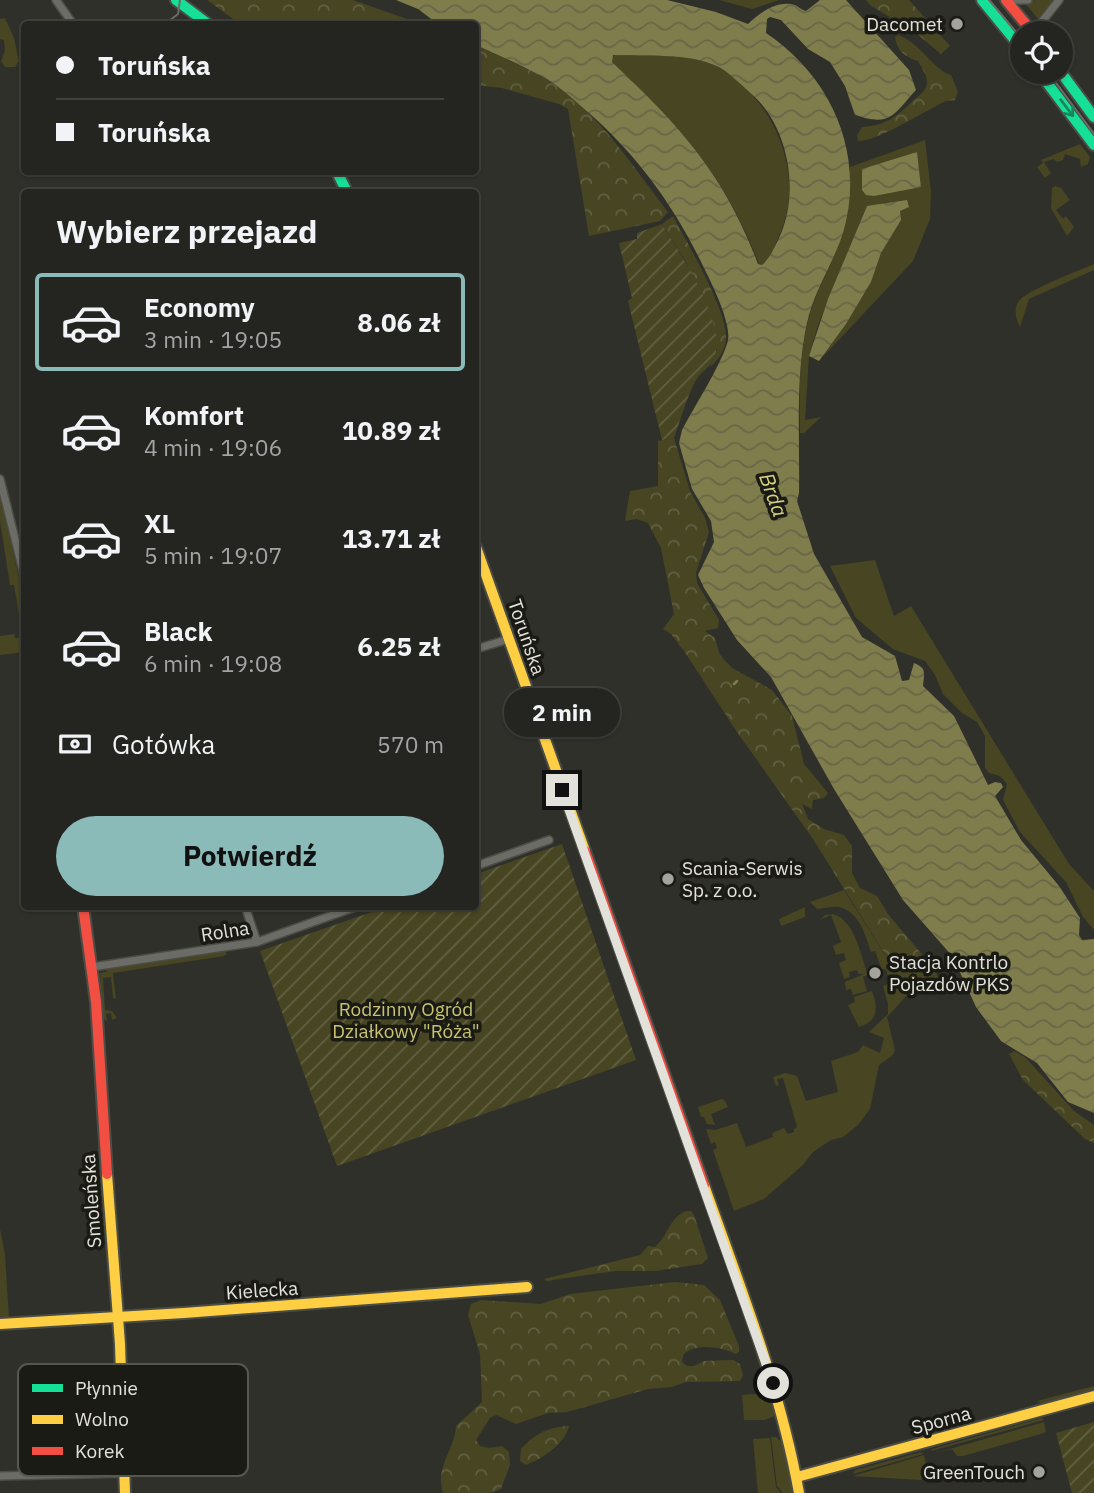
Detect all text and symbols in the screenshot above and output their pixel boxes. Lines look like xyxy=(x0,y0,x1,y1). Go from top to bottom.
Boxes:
place label: Dacomet xyxy=(866,12,943,36)
marker: Dacomet xyxy=(949,16,965,32)
map controls xyxy=(1010,21,1073,84)
button: locate xyxy=(1010,21,1073,84)
text: Toruńska xyxy=(98,48,211,82)
one-way arrow xyxy=(1059,98,1074,117)
text: Toruńska xyxy=(98,115,211,149)
text: Wybierz przejazd xyxy=(56,210,318,252)
text: Economy xyxy=(144,290,255,324)
icon: car xyxy=(60,291,123,354)
text: 8.06 zł xyxy=(357,305,440,339)
text: 3 min · 19:05 xyxy=(144,324,282,354)
text: Komfort xyxy=(144,398,244,432)
icon: car xyxy=(60,399,123,462)
text: 10.89 zł xyxy=(342,413,440,447)
text: 4 min · 19:06 xyxy=(144,432,282,462)
water label: Brda xyxy=(753,469,795,521)
text: XL xyxy=(144,506,175,540)
icon: car xyxy=(60,507,123,570)
text: 13.71 zł xyxy=(342,521,440,555)
text: 5 min · 19:07 xyxy=(144,540,282,570)
street label: Toruńska xyxy=(503,596,551,678)
text: Black xyxy=(144,614,212,648)
icon: car xyxy=(60,615,123,678)
text: 6.25 zł xyxy=(357,629,440,663)
text: 6 min · 19:08 xyxy=(144,648,282,678)
callout: 2 min xyxy=(504,688,620,738)
text: 2 min xyxy=(532,697,592,727)
icon: cash xyxy=(56,725,94,763)
text: Gotówka xyxy=(112,727,216,761)
text: 570 m xyxy=(377,729,444,759)
route end xyxy=(546,774,578,806)
button: Potwierdź xyxy=(56,816,444,896)
place label: Scania-Serwis Sp. z o.o. xyxy=(682,856,803,902)
marker: Scania-Serwis Sp. z o.o. xyxy=(660,871,676,887)
street label: Rolna xyxy=(199,915,251,947)
place label: Stacja Kontrlo Pojazdów PKS xyxy=(889,950,1009,996)
marker: Stacja Kontrlo Pojazdów PKS xyxy=(867,965,883,981)
park label: Rodzinny Ogród Działkowy "Róża" xyxy=(332,997,480,1043)
street label: Smoleńska xyxy=(76,1153,106,1249)
street label: Kielecka xyxy=(225,1276,299,1304)
legend xyxy=(18,1364,248,1476)
route start xyxy=(757,1367,789,1399)
text: Płynnie xyxy=(75,1376,138,1400)
street label: Sporna xyxy=(909,1401,973,1439)
text: Wolno xyxy=(75,1407,129,1431)
text: Korek xyxy=(75,1439,125,1463)
place label: GreenTouch xyxy=(923,1460,1025,1484)
marker: GreenTouch xyxy=(1031,1464,1047,1480)

